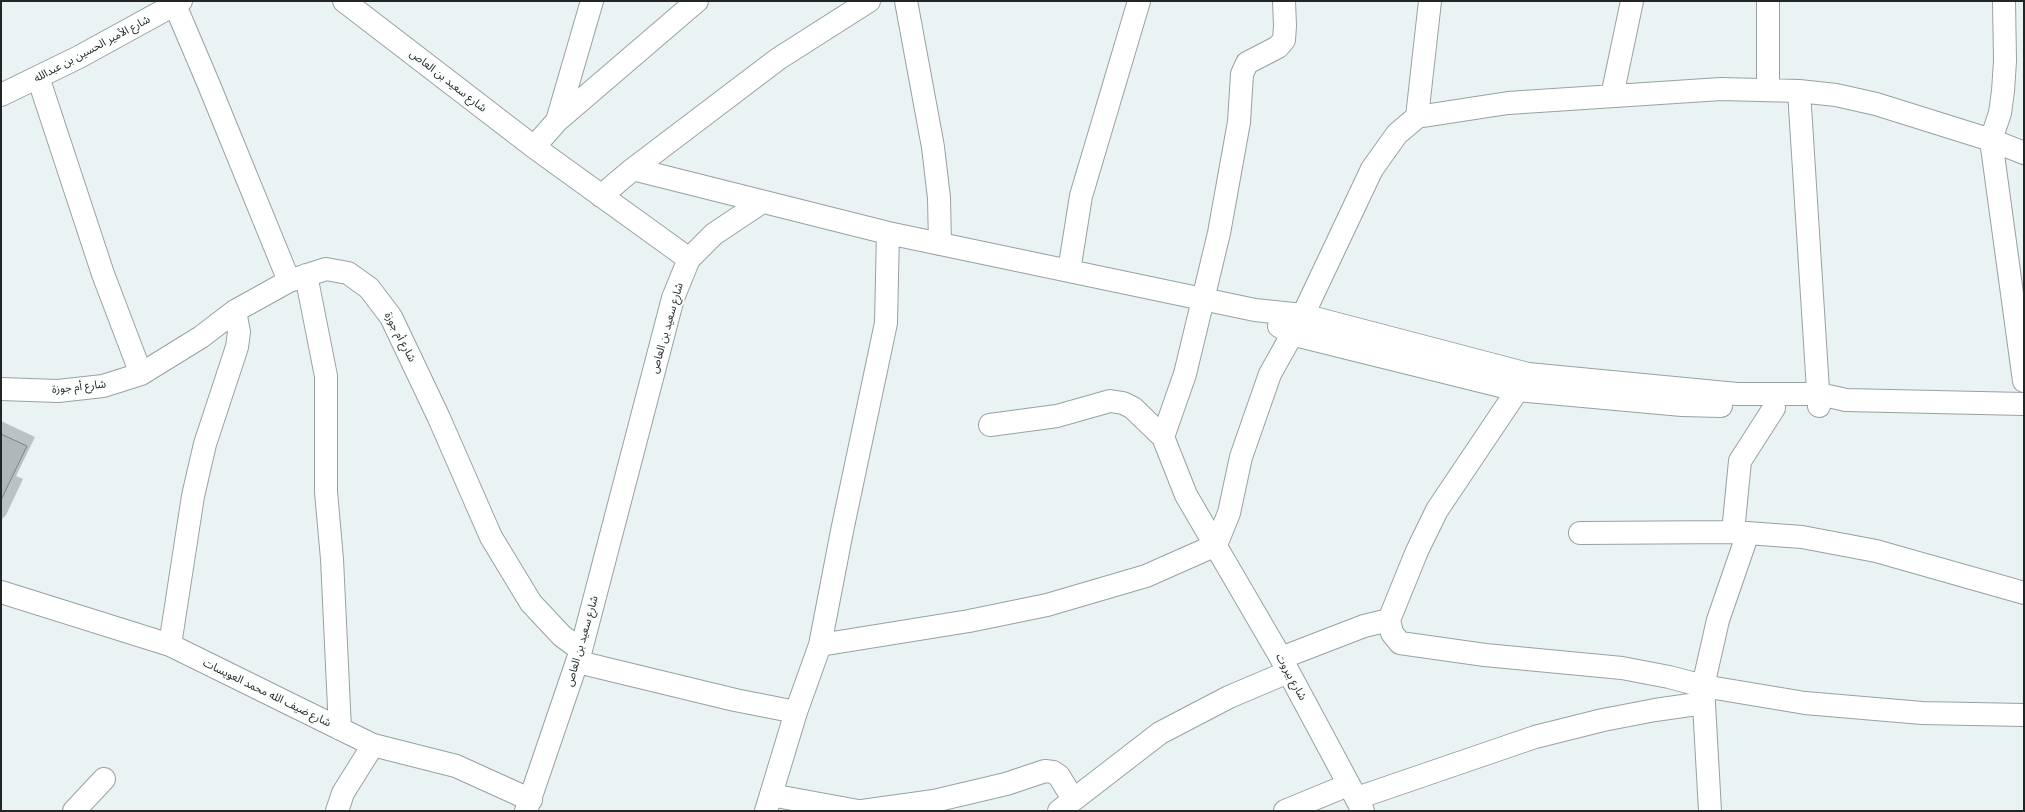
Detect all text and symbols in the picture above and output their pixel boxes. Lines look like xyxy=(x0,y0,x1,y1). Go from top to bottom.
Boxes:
street label: شارع الأمير الحسين بن عبدالله xyxy=(32,13,152,85)
street label: شارع سعيد بن العاص xyxy=(407,47,489,115)
street label: شارع سعيد بن العاص xyxy=(648,281,686,375)
street label: شارع أم جوزة xyxy=(381,310,419,364)
street label: شارع أم جوزة xyxy=(51,378,107,396)
street label: شارع سعيد بن العاص xyxy=(563,594,601,688)
street label: شارع بيروت xyxy=(1273,651,1309,703)
street label: شارع ضيف الله محمد العويسات xyxy=(201,656,333,730)

